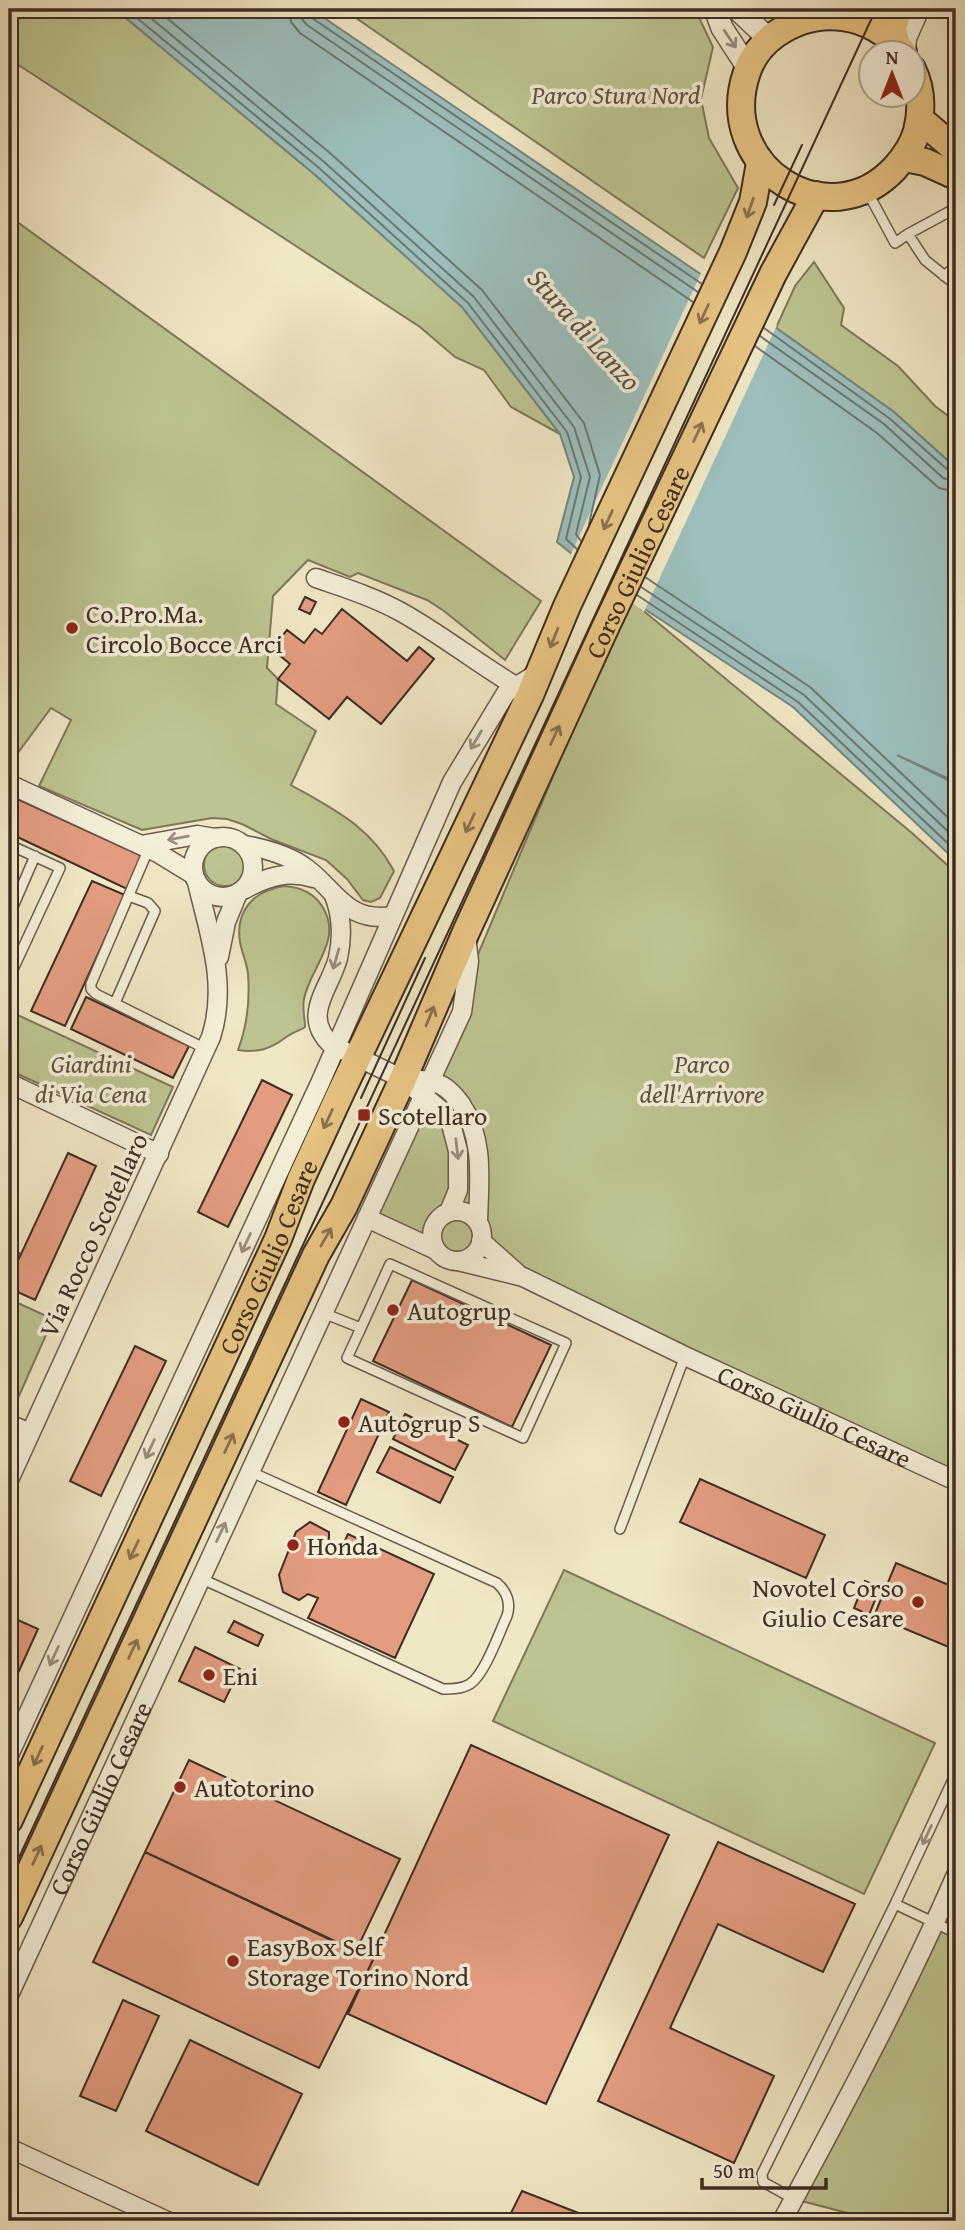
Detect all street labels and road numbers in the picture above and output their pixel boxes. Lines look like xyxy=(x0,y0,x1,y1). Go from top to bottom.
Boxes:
street label: Corso Giulio Cesare xyxy=(574,459,699,664)
street label: Via Rocco Scotellaro xyxy=(28,1126,158,1344)
street label: Corso Giulio Cesare xyxy=(208,1153,327,1361)
street label: Corso Giulio Cesare xyxy=(711,1354,918,1477)
street label: Corso Giulio Cesare xyxy=(38,1695,161,1901)

